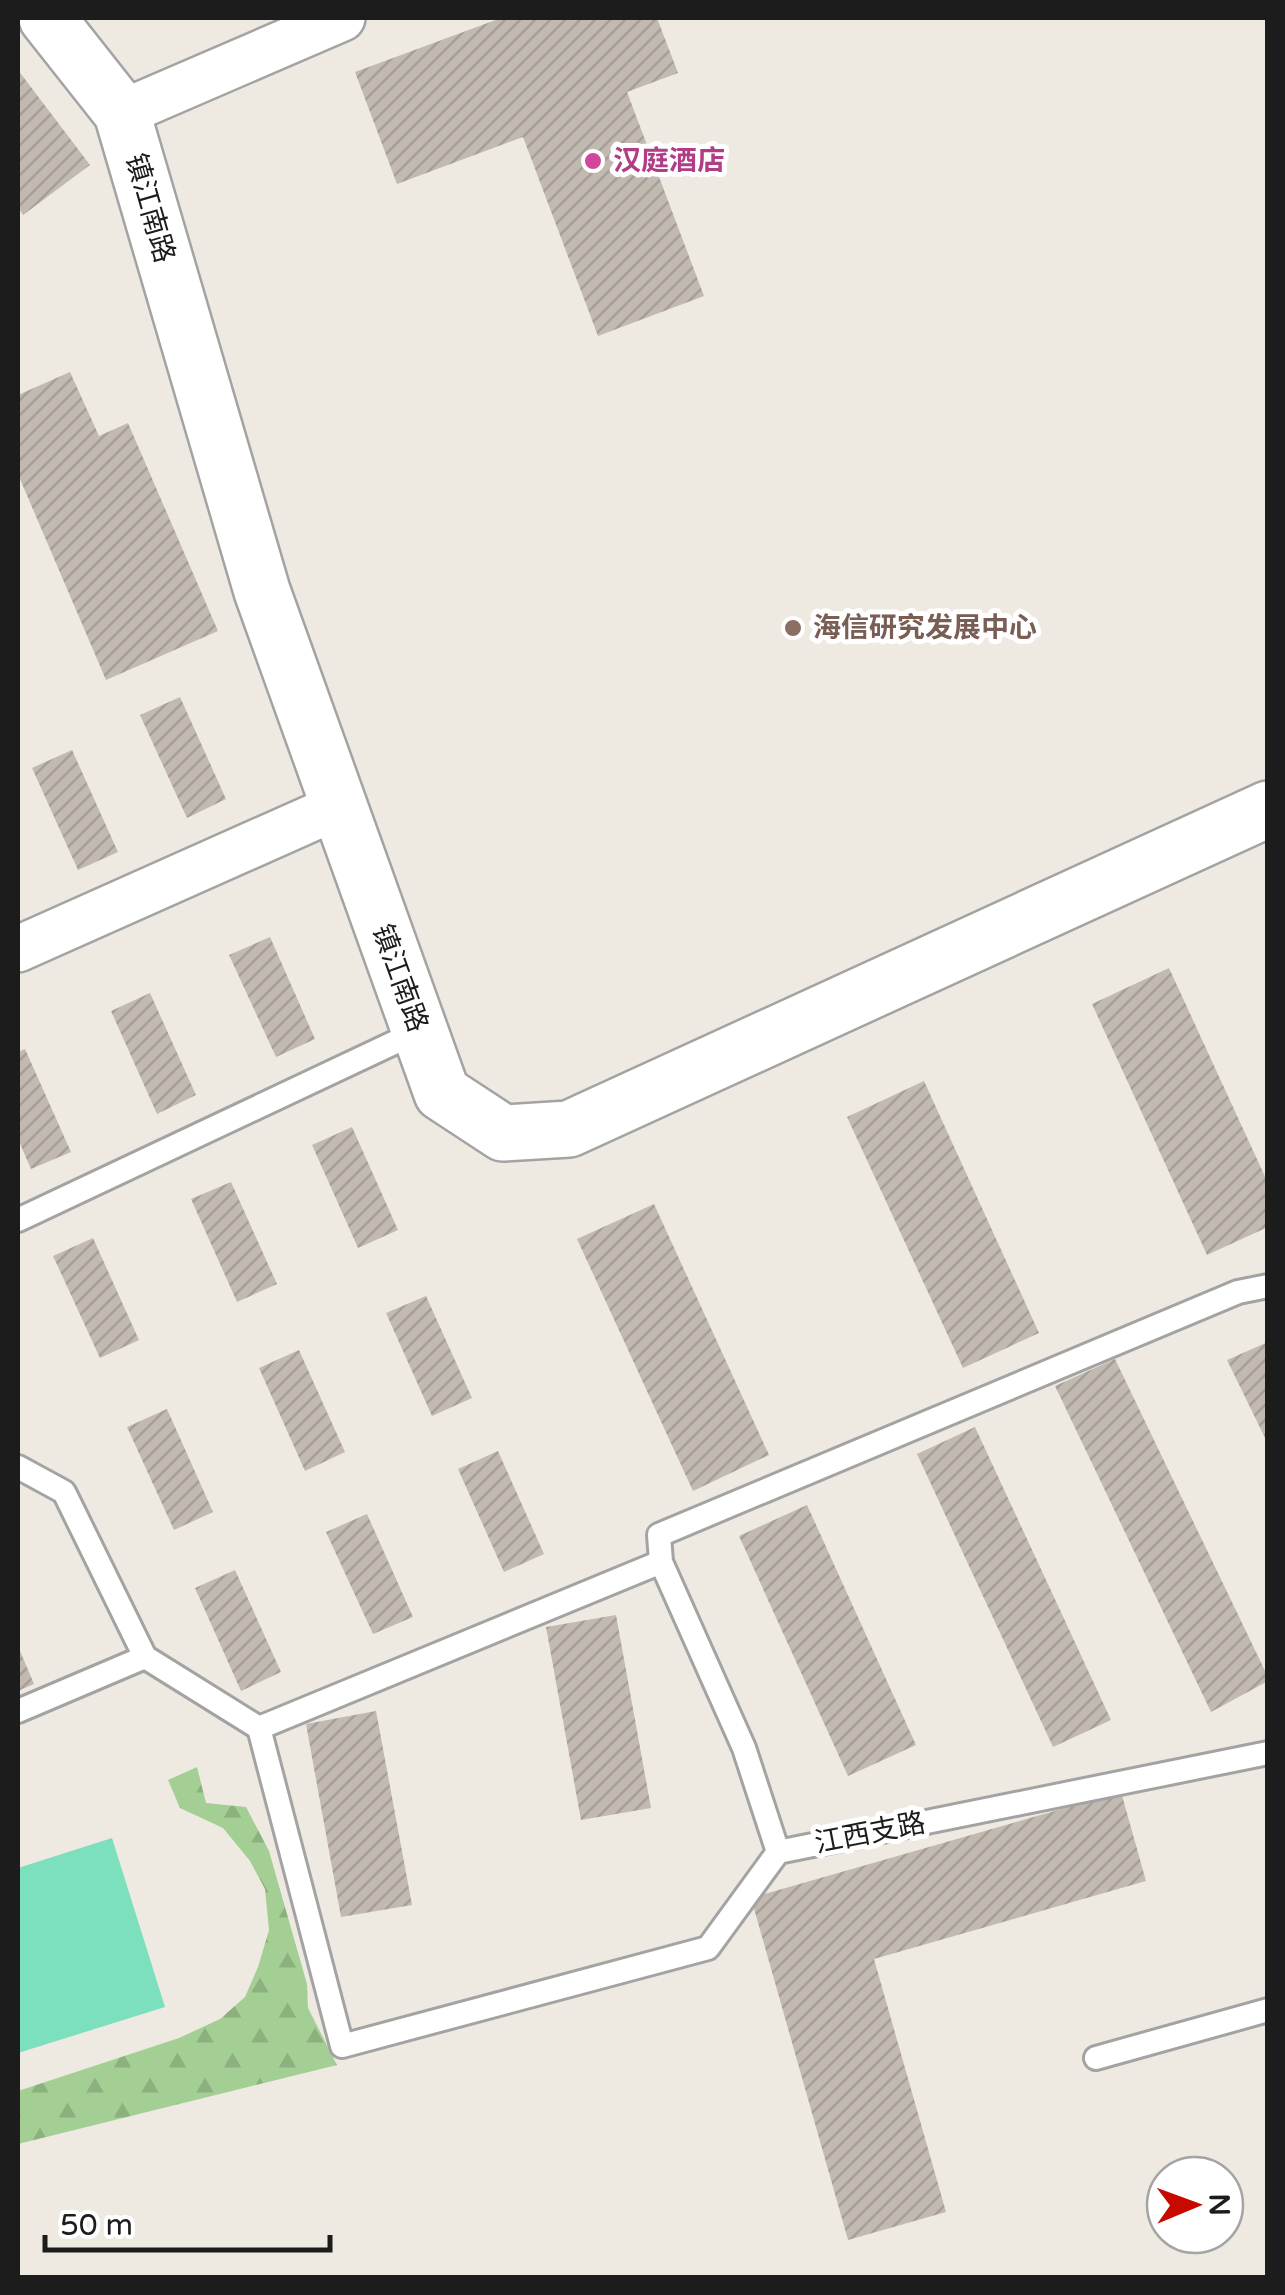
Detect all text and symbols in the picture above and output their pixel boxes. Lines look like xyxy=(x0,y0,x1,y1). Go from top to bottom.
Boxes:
place label: 汉庭酒店 xyxy=(613,144,725,178)
street label: 镇江南路 xyxy=(118,149,182,267)
marker: 汉庭酒店 xyxy=(582,150,604,172)
place label: 海信研究发展中心 xyxy=(813,611,1037,645)
marker: 海信研究发展中心 xyxy=(782,617,804,639)
street label: 镇江南路 xyxy=(365,920,435,1036)
street label: 江西支路 xyxy=(812,1806,928,1860)
north arrow xyxy=(1145,2155,1245,2255)
scale bar xyxy=(45,2190,330,2252)
text: N xyxy=(1202,2193,1236,2216)
text: 50 m xyxy=(60,2207,133,2244)

